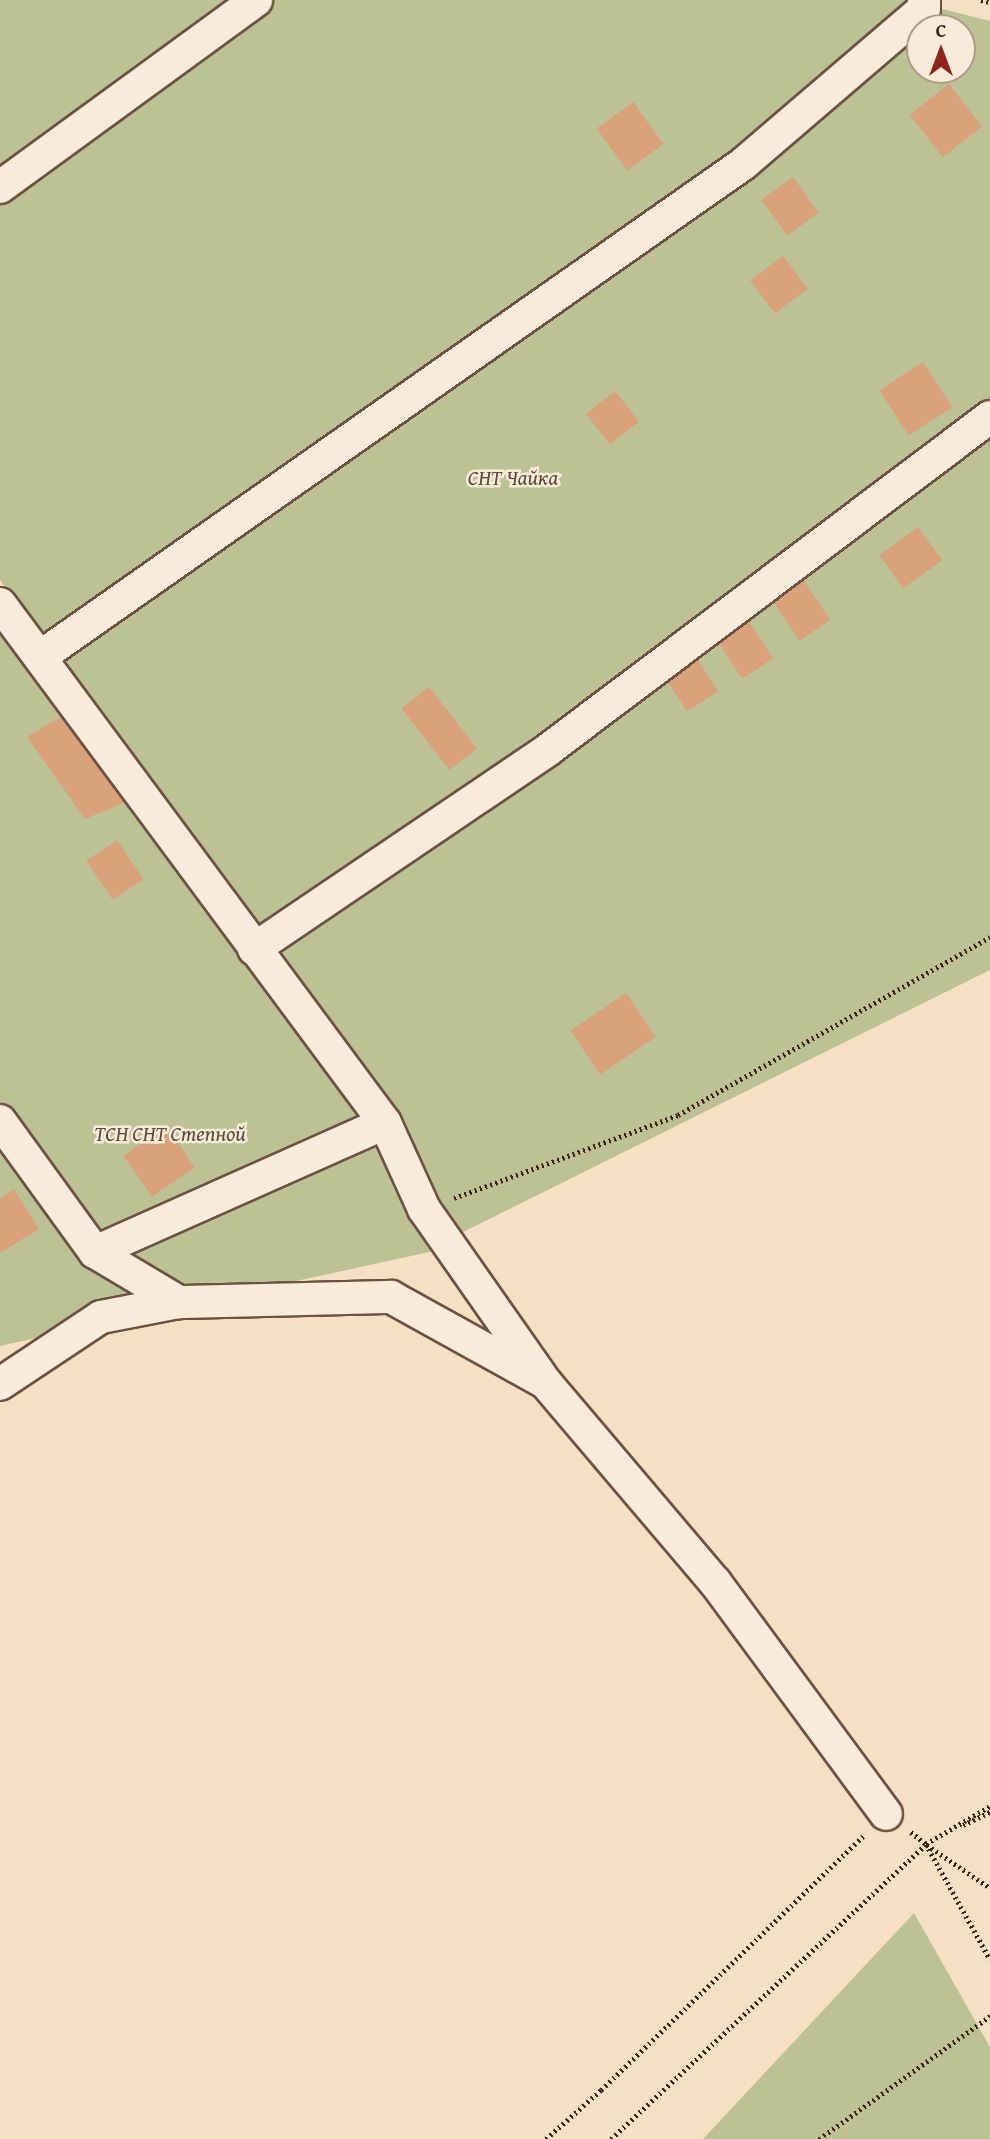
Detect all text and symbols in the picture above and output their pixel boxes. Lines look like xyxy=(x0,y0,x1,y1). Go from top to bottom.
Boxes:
north arrow xyxy=(906,14,976,84)
text: С xyxy=(936,16,946,44)
park label: СНТ Чайка xyxy=(468,465,558,491)
park label: ТСН СНТ Степной xyxy=(94,1121,246,1147)

